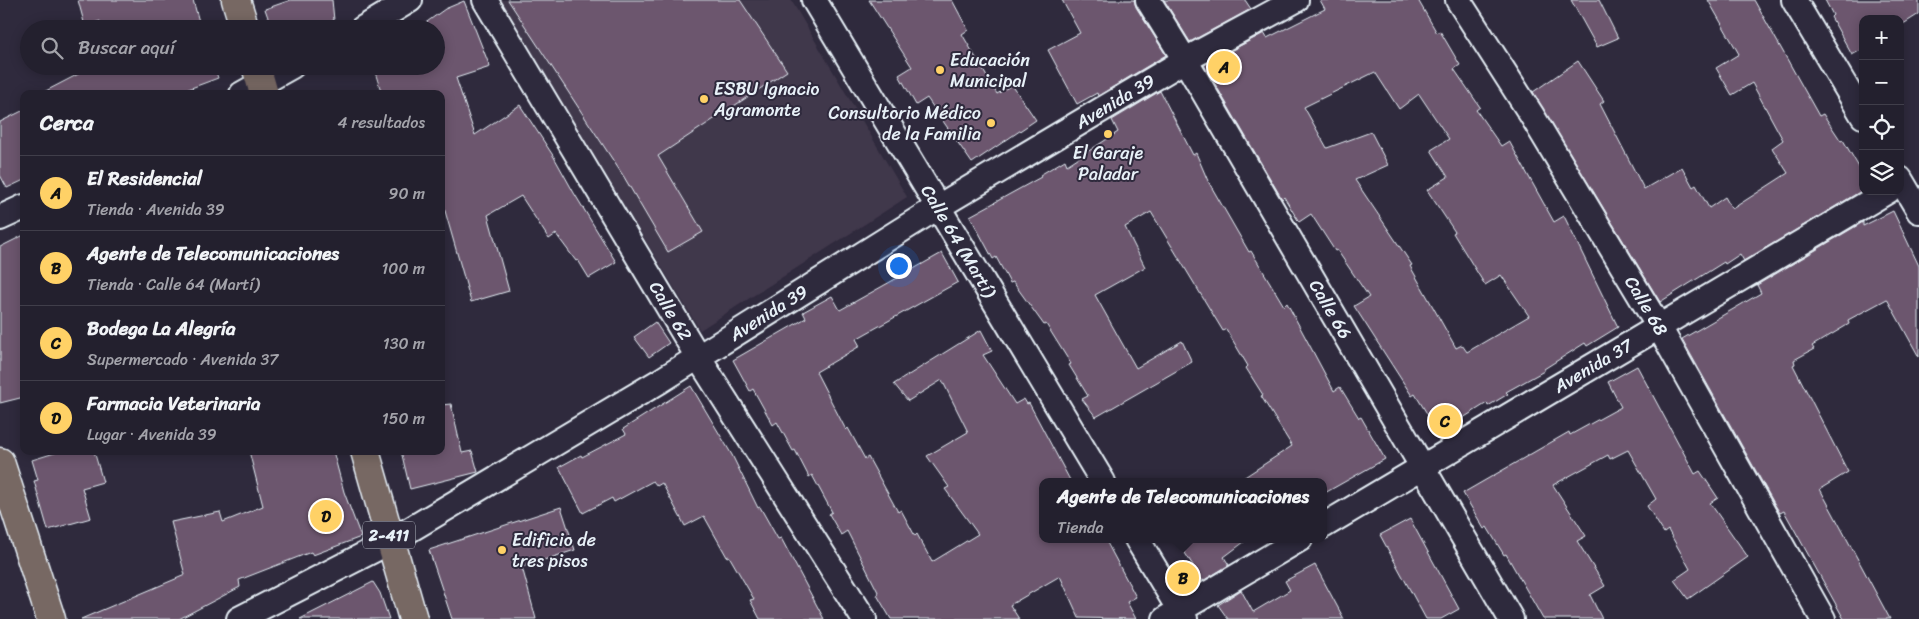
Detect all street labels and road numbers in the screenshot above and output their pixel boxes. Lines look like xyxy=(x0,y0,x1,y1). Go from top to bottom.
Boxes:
street label: Avenida 39 xyxy=(1068,65,1161,138)
street label: Calle 64 (Martí) xyxy=(912,178,1006,305)
street label: Calle 68 xyxy=(1616,269,1677,342)
street label: Calle 66 xyxy=(1300,273,1361,345)
street label: Calle 62 xyxy=(640,275,701,347)
street label: Avenida 39 xyxy=(722,276,815,351)
street label: Avenida 37 xyxy=(1546,329,1640,402)
road number: 2-411 xyxy=(363,522,415,548)

